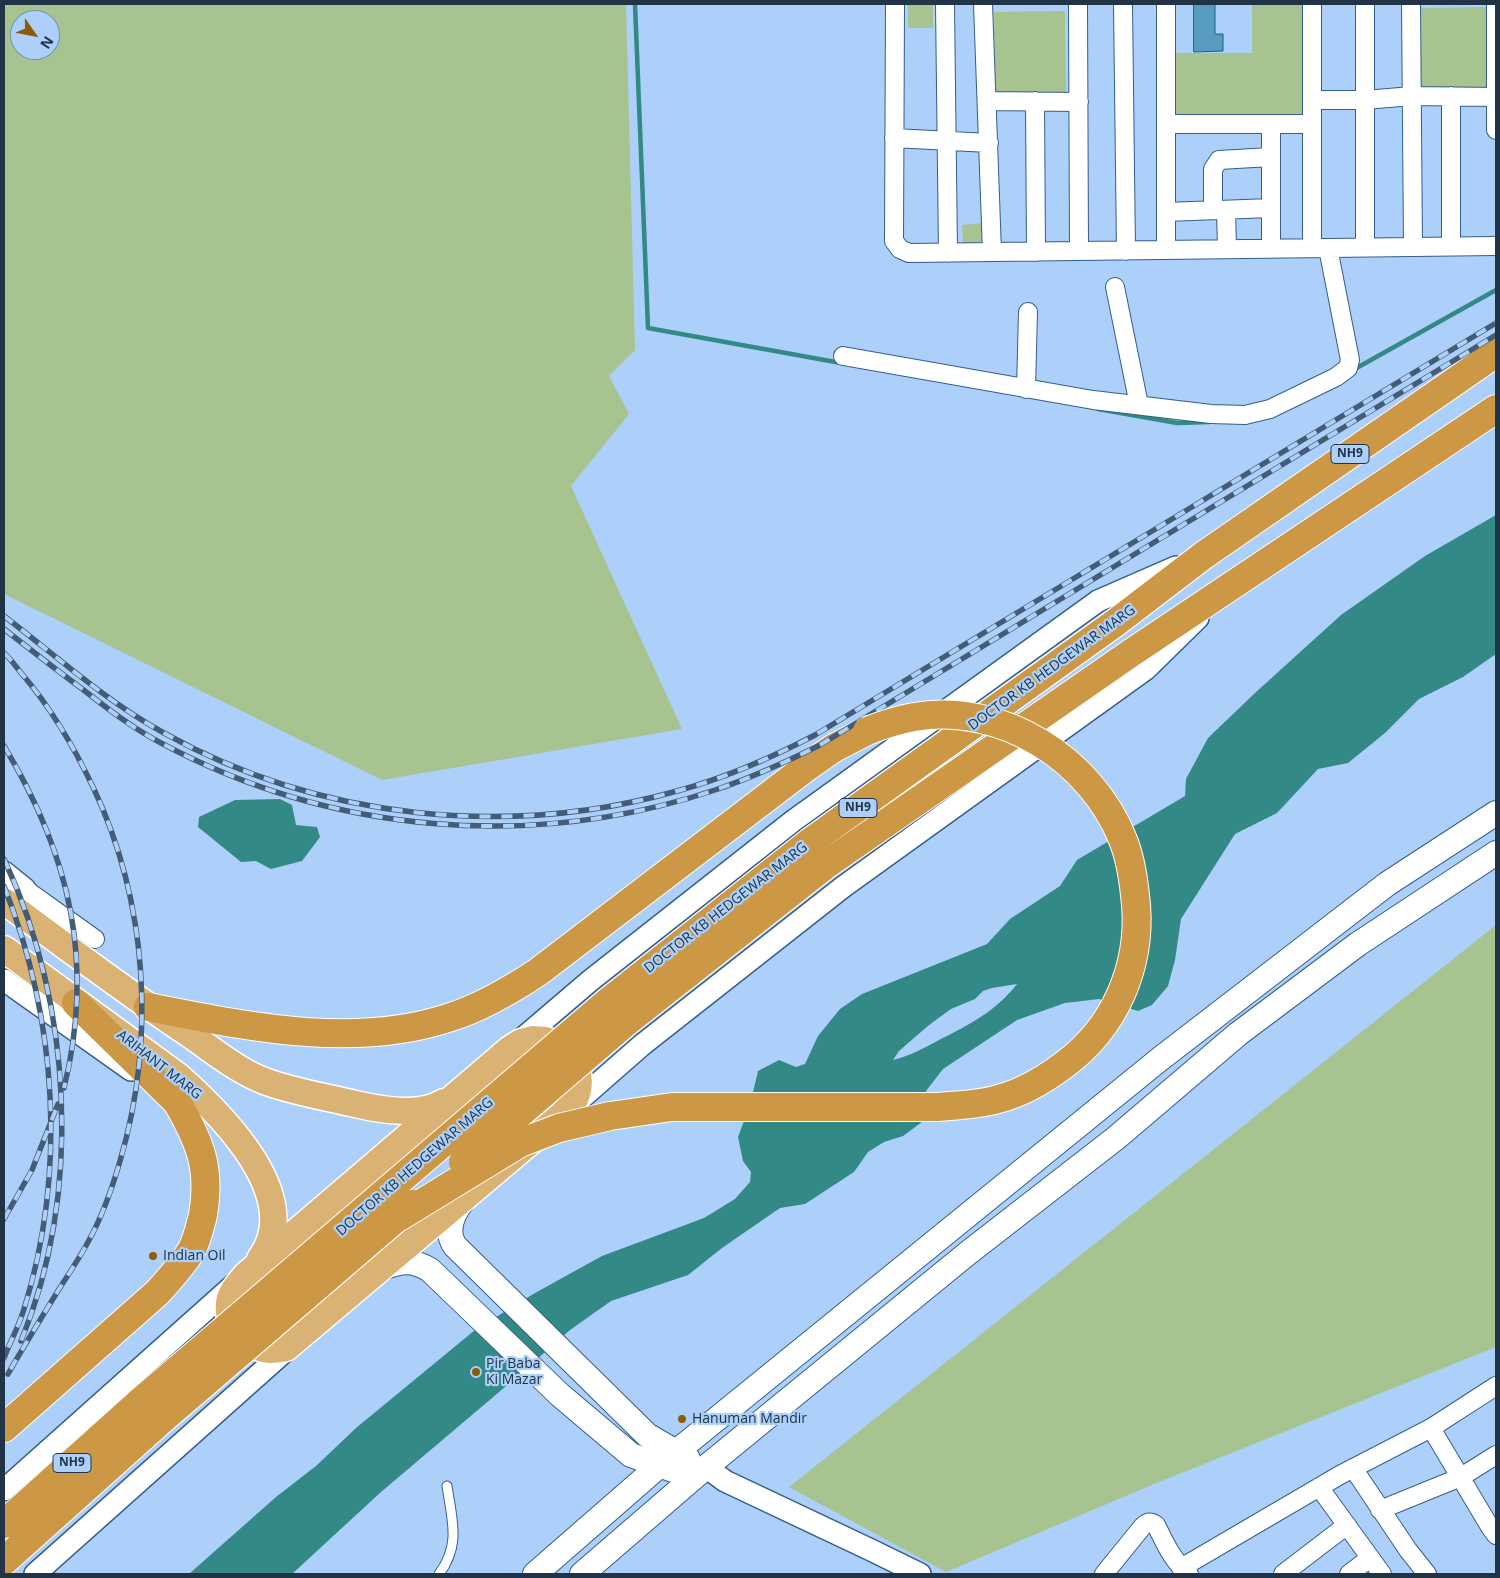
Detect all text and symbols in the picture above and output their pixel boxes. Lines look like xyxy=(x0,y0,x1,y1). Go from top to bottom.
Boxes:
north arrow xyxy=(10,10,60,60)
text: N xyxy=(36,33,58,53)
road number: NH9 xyxy=(1331,444,1369,464)
street label: DOCTOR KB HEDGEWAR MARG xyxy=(965,602,1139,734)
road number: NH9 xyxy=(839,798,877,818)
street label: DOCTOR KB HEDGEWAR MARG xyxy=(641,839,811,977)
street label: ARIHANT MARG xyxy=(113,1027,205,1103)
street label: DOCTOR KB HEDGEWAR MARG xyxy=(333,1094,497,1240)
place label: Indian Oil xyxy=(163,1248,226,1264)
marker: Indian Oil xyxy=(147,1250,159,1262)
place label: Pir Baba Ki Mazar xyxy=(486,1356,542,1388)
marker: Pir Baba Ki Mazar xyxy=(470,1366,482,1378)
place label: Hanuman Mandir xyxy=(692,1411,807,1427)
marker: Hanuman Mandir xyxy=(676,1413,688,1425)
road number: NH9 xyxy=(53,1454,91,1472)

